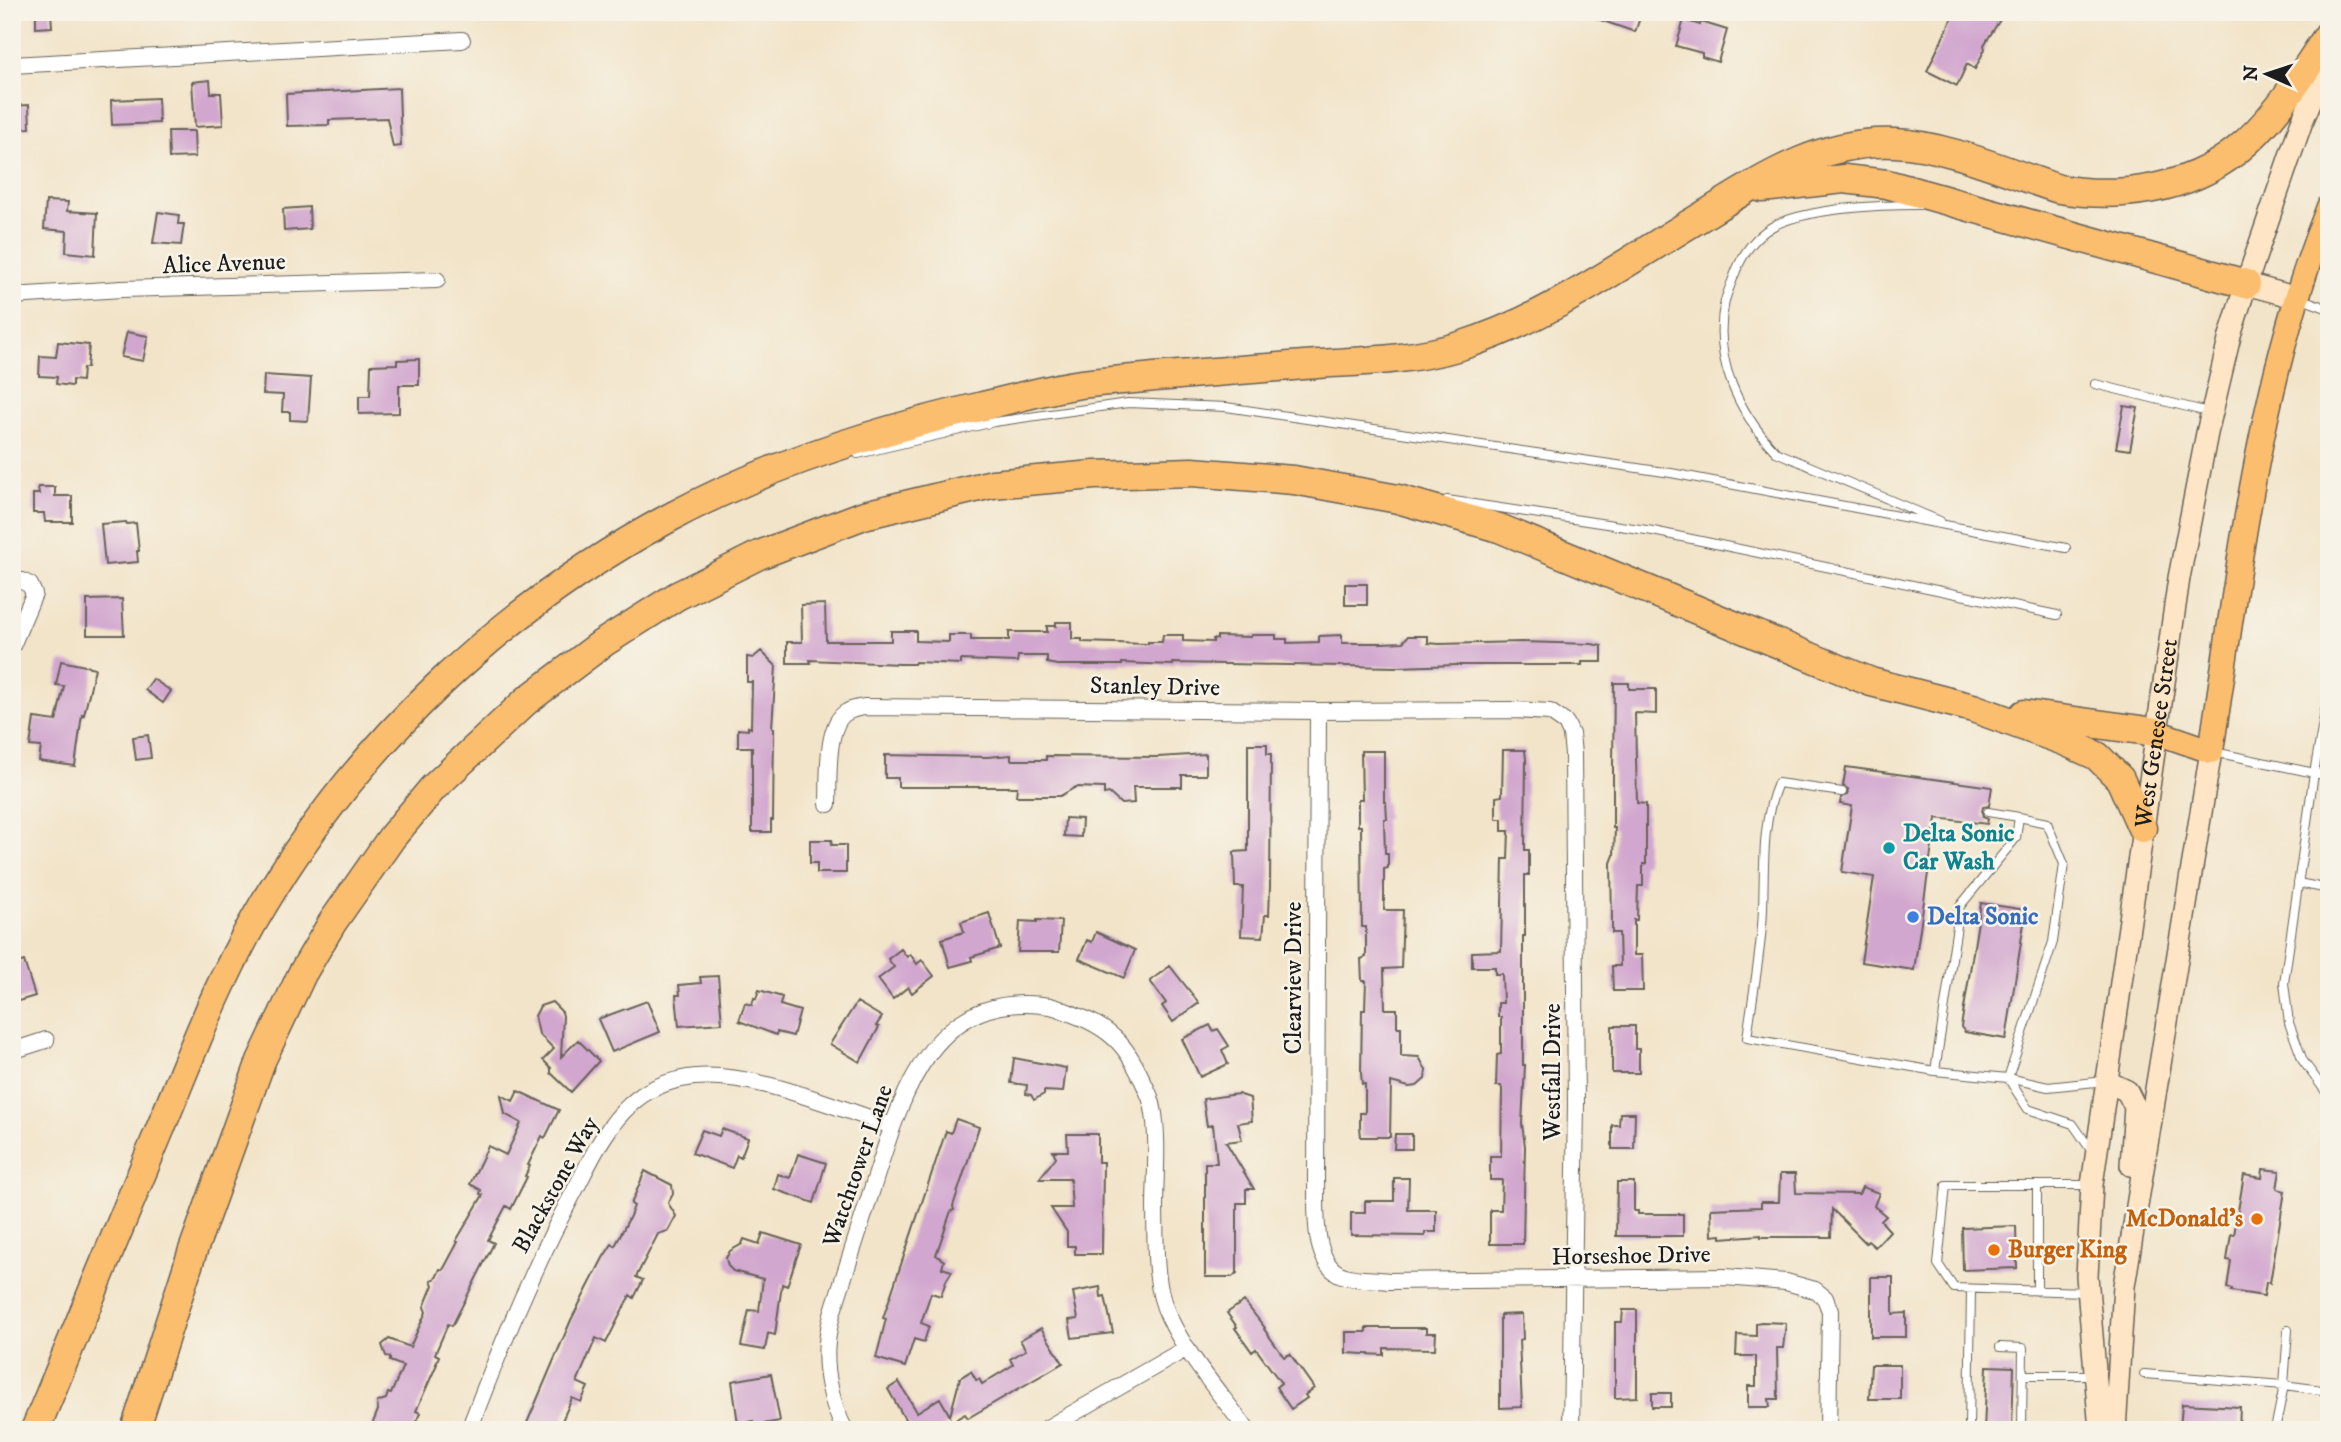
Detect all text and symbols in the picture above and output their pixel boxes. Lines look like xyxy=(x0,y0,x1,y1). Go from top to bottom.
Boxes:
north arrow xyxy=(2232,38,2302,108)
text: N xyxy=(2240,64,2263,82)
street label: Alice Avenue xyxy=(162,247,286,281)
street label: West Genesee Street xyxy=(2128,637,2185,831)
street label: Stanley Drive xyxy=(1090,671,1220,703)
place label: Delta Sonic Car Wash xyxy=(1903,819,2015,877)
marker: Delta Sonic Car Wash xyxy=(1881,840,1897,856)
street label: Clearview Drive xyxy=(1279,901,1309,1055)
place label: Delta Sonic xyxy=(1927,902,2039,932)
marker: Delta Sonic xyxy=(1905,909,1921,925)
street label: Westfall Drive xyxy=(1538,1003,1568,1142)
street label: Watchtower Lane xyxy=(816,1081,900,1252)
street label: Blackstone Way xyxy=(506,1111,606,1259)
place label: McDonald's xyxy=(2126,1204,2243,1234)
marker: McDonald's xyxy=(2249,1211,2265,1227)
place label: Burger King xyxy=(2008,1235,2128,1265)
street label: Horseshoe Drive xyxy=(1551,1240,1711,1272)
marker: Burger King xyxy=(1986,1242,2002,1258)

